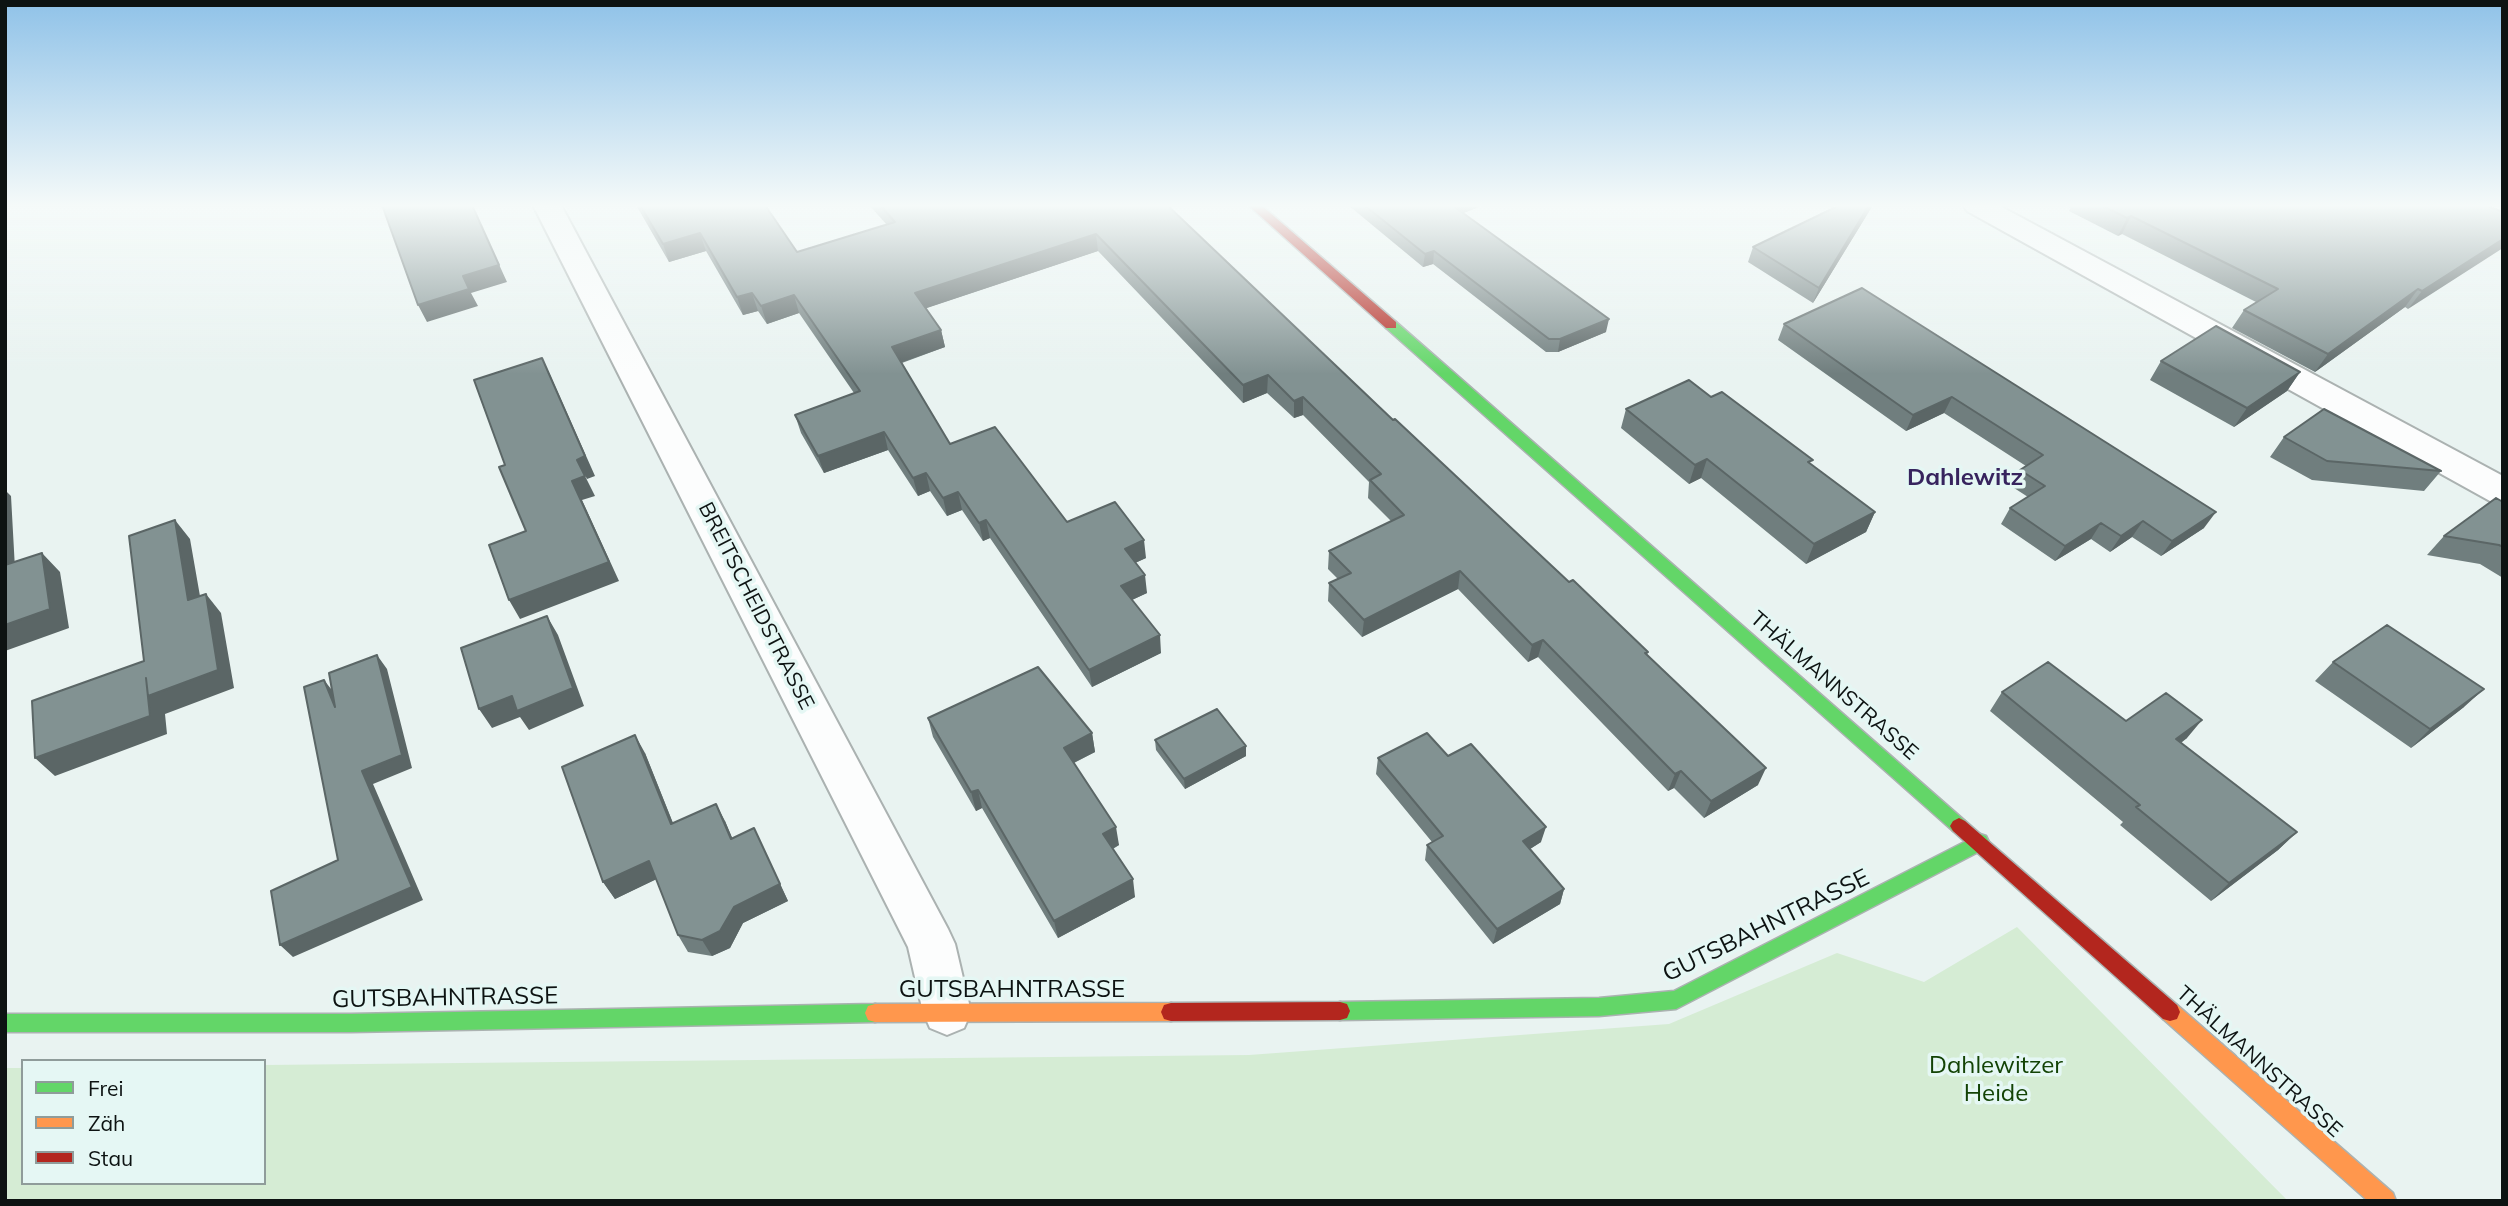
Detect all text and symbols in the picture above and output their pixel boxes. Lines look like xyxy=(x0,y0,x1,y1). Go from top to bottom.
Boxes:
district label: Dahlewitz xyxy=(1907,464,2023,492)
street label: BREITSCHEIDSTRASSE xyxy=(693,498,819,714)
street label: THÄLMANNSTRASSE xyxy=(1745,606,1923,766)
street label: GUTSBAHNTRASSE xyxy=(1658,863,1874,989)
street label: GUTSBAHNTRASSE xyxy=(899,976,1125,1004)
street label: THÄLMANNSTRASSE xyxy=(2171,981,2347,1143)
street label: GUTSBAHNTRASSE xyxy=(332,982,558,1014)
park label: Dahlewitzer Heide xyxy=(1929,1052,2063,1108)
legend xyxy=(21,1059,266,1185)
text: Frei xyxy=(88,1075,124,1101)
text: Zäh xyxy=(88,1110,125,1136)
text: Stau xyxy=(88,1145,133,1171)

